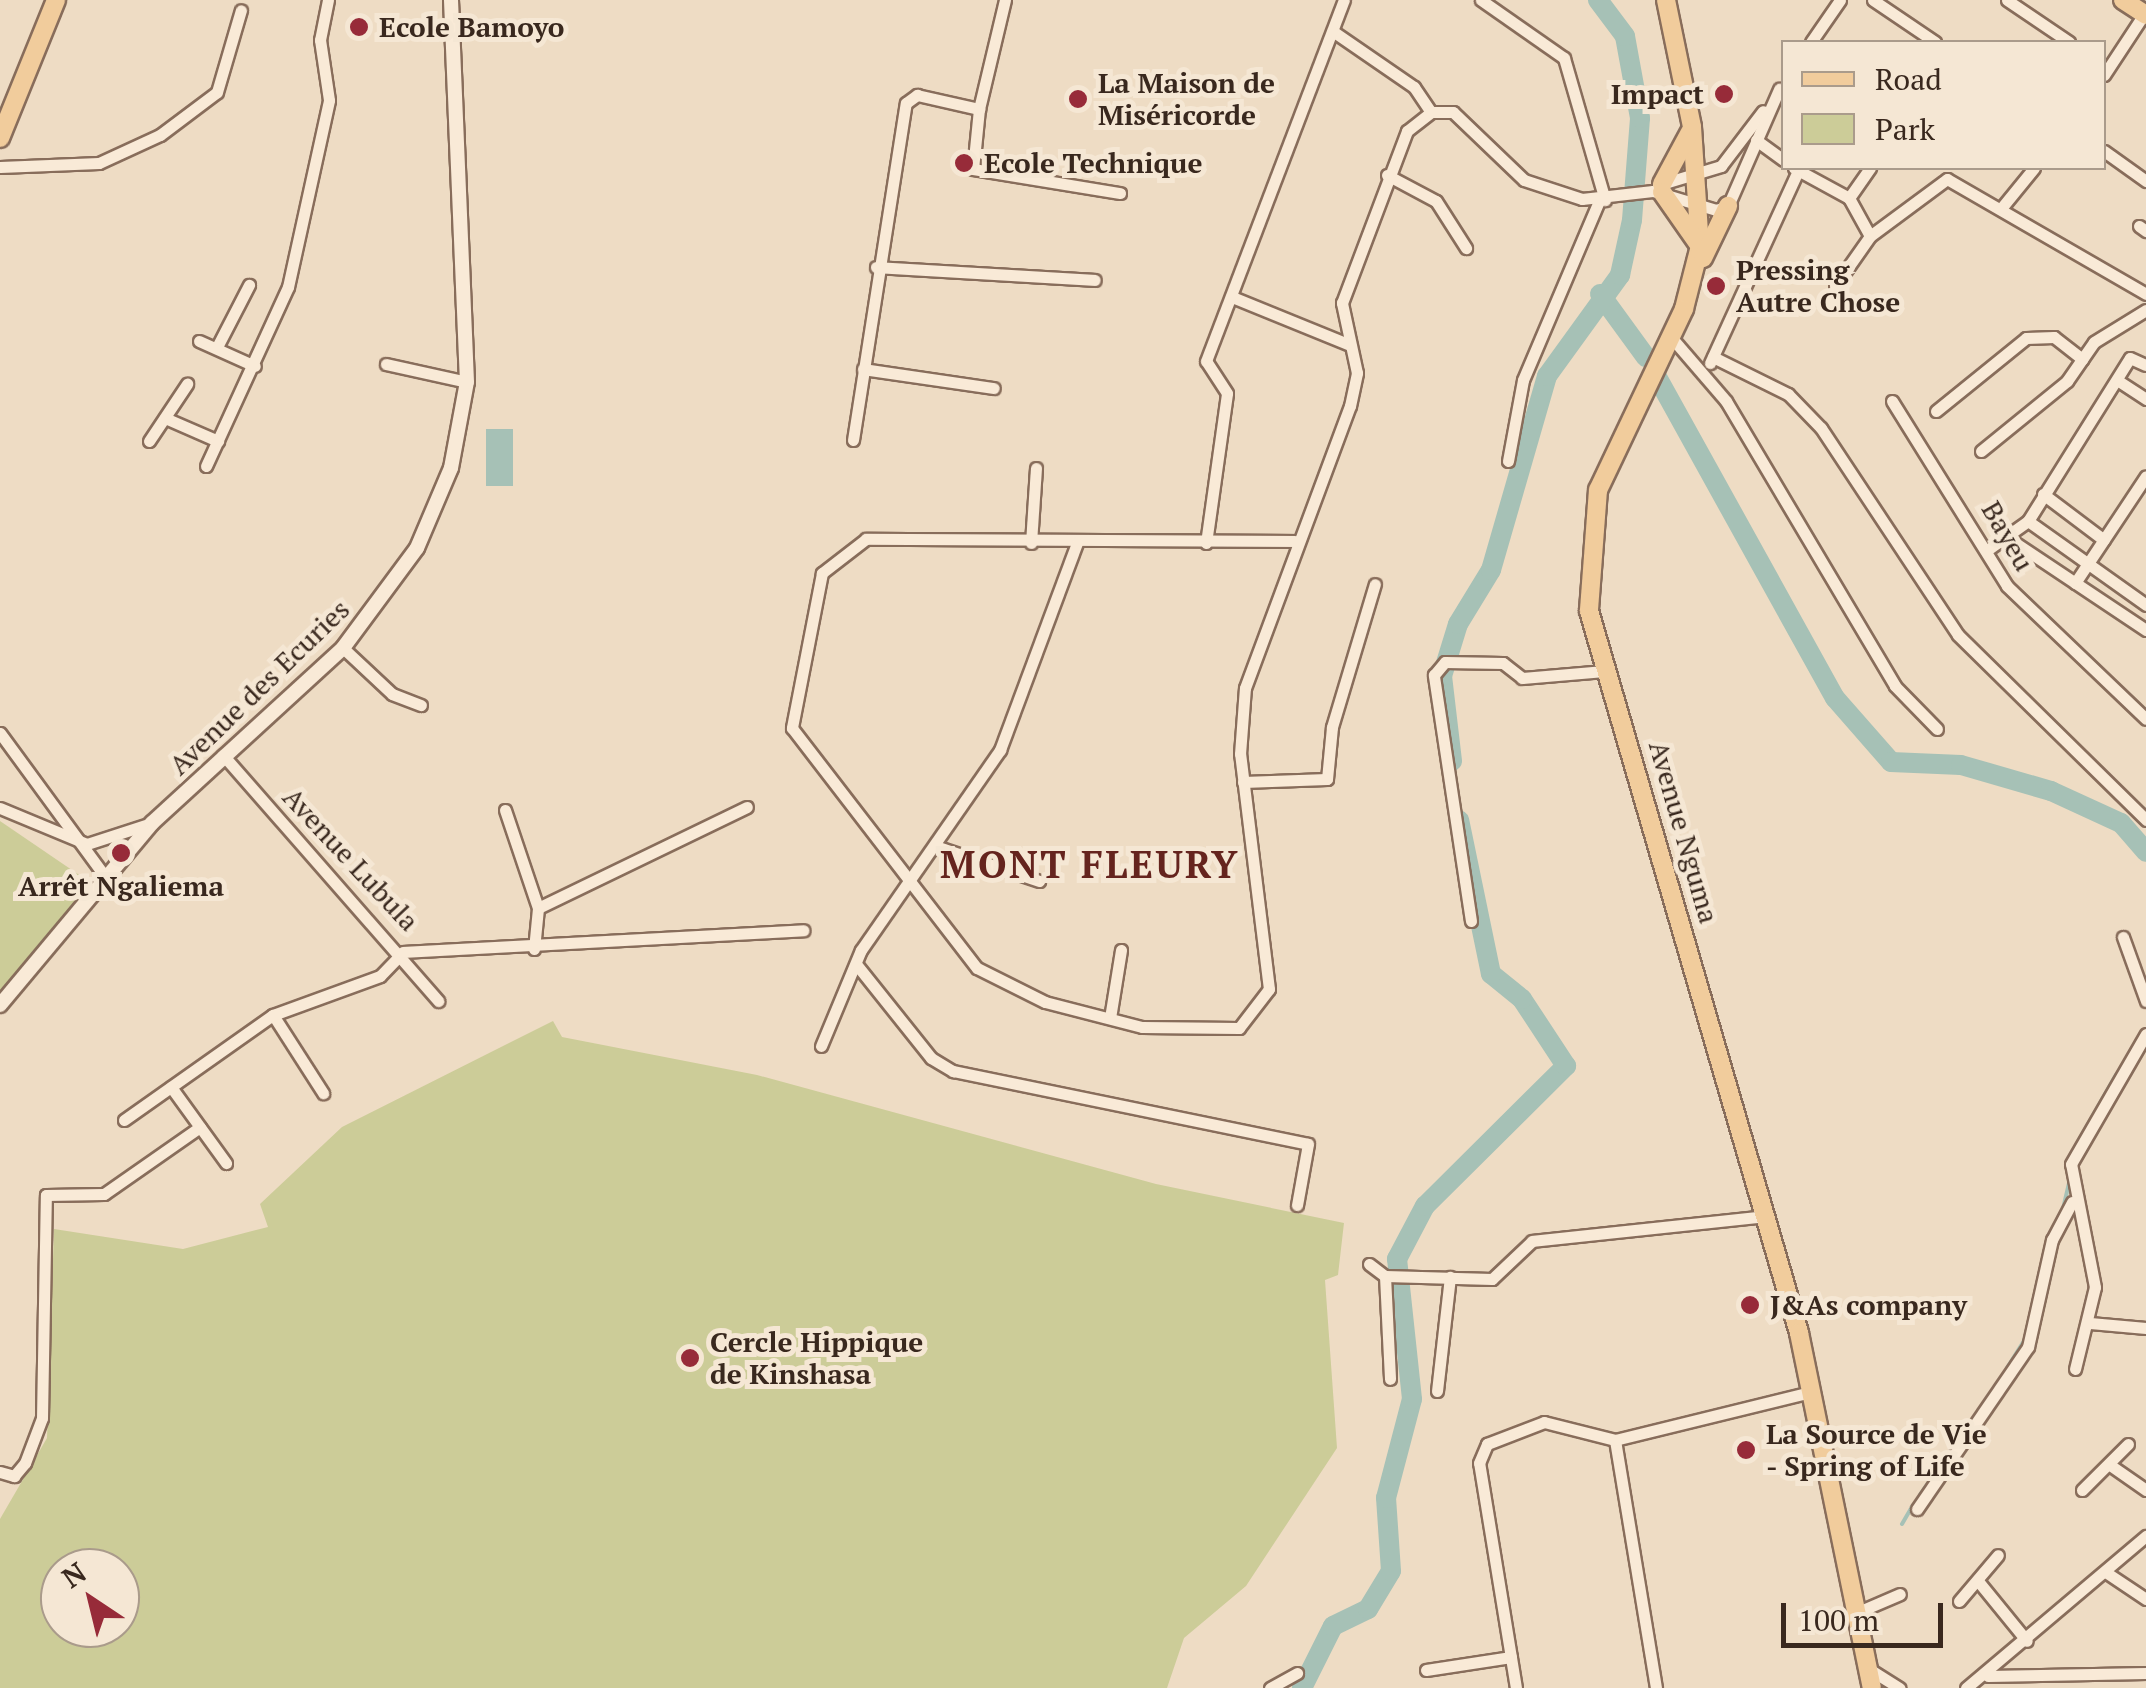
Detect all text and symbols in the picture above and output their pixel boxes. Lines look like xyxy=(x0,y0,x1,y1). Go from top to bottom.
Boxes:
place label: Ecole Bamoyo xyxy=(379,10,564,44)
marker: Ecole Bamoyo xyxy=(348,16,370,38)
legend xyxy=(1781,40,2106,170)
text: Road xyxy=(1875,59,1942,99)
place label: La Maison de Miséricorde xyxy=(1098,66,1275,132)
place label: Impact xyxy=(1611,77,1704,111)
marker: Impact xyxy=(1713,83,1735,105)
marker: La Maison de Miséricorde xyxy=(1067,88,1089,110)
text: Park xyxy=(1875,109,1935,149)
place label: Ecole Technique xyxy=(984,146,1202,180)
marker: Ecole Technique xyxy=(953,152,975,174)
place label: Pressing Autre Chose xyxy=(1736,253,1900,319)
marker: Pressing Autre Chose xyxy=(1705,275,1727,297)
street label: Bayeu xyxy=(1975,495,2041,577)
street label: Avenue des Ecuries xyxy=(162,592,356,782)
street label: Avenue Nguma xyxy=(1642,737,1726,927)
street label: Avenue Lubula xyxy=(276,780,426,938)
marker: Arrêt Ngaliema xyxy=(110,842,132,864)
district label: MONT FLEURY xyxy=(940,842,1240,888)
place label: Arrêt Ngaliema xyxy=(18,869,224,903)
place label: J&As company xyxy=(1770,1288,1967,1322)
marker: J&As company xyxy=(1739,1294,1761,1316)
place label: Cercle Hippique de Kinshasa xyxy=(710,1325,923,1391)
marker: Cercle Hippique de Kinshasa xyxy=(679,1347,701,1369)
place label: La Source de Vie - Spring of Life xyxy=(1766,1417,1987,1483)
marker: La Source de Vie - Spring of Life xyxy=(1735,1439,1757,1461)
north arrow xyxy=(40,1548,140,1648)
text: N xyxy=(54,1553,93,1596)
scale bar xyxy=(1786,1583,1948,1645)
text: 100 m xyxy=(1798,1600,1879,1640)

